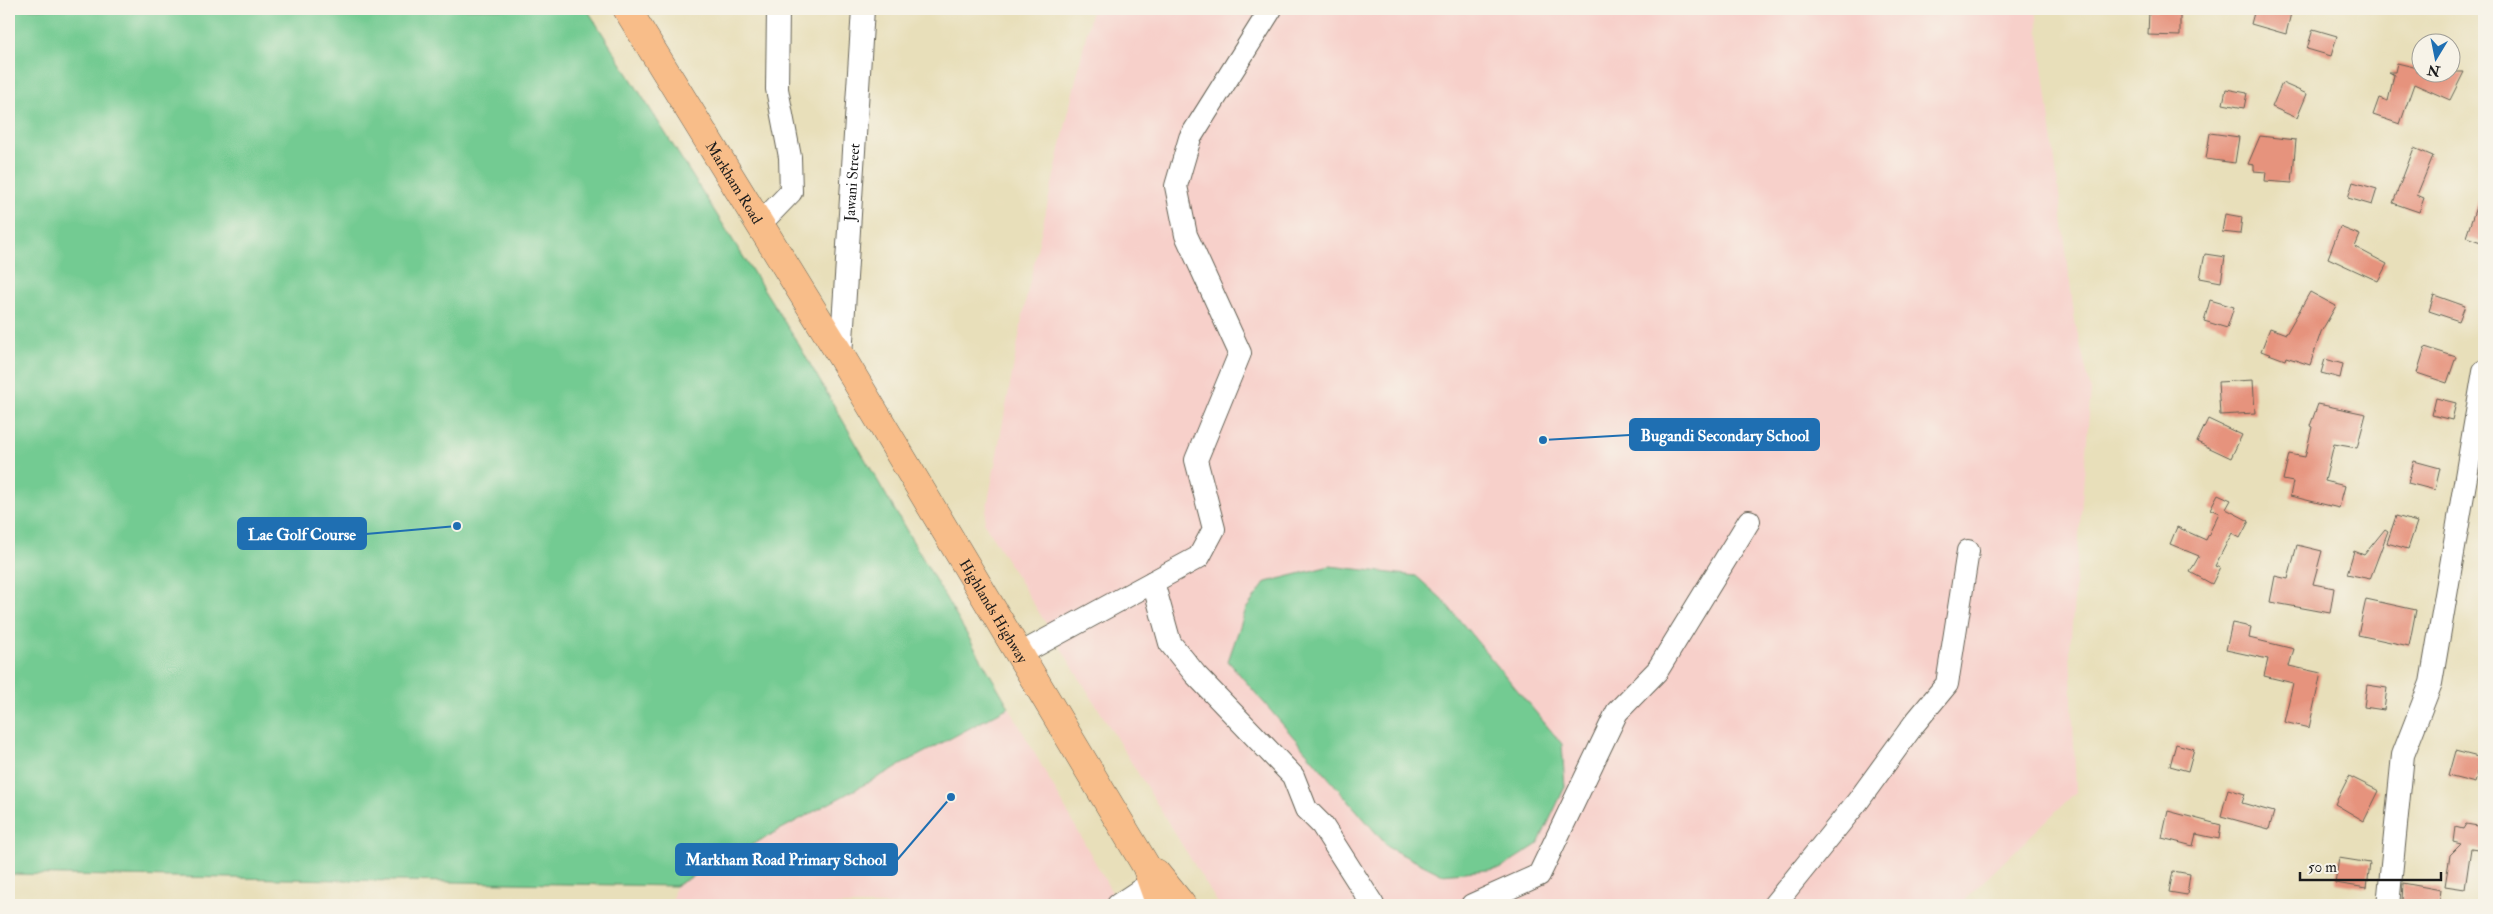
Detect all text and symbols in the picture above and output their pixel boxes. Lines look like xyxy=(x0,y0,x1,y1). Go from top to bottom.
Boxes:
north arrow xyxy=(2410,32,2460,82)
text: N xyxy=(2426,61,2442,80)
street label: Markham Road xyxy=(701,138,767,228)
street label: Jawani Street xyxy=(840,143,864,223)
callout: Bugandi Secondary School xyxy=(1630,419,1819,450)
text: Bugandi Secondary School xyxy=(1641,426,1810,447)
callout: Lae Golf Course xyxy=(238,518,366,549)
text: Lae Golf Course xyxy=(248,525,356,545)
street label: Highlands Highway xyxy=(955,556,1032,667)
callout: Markham Road Primary School xyxy=(676,844,897,875)
scale bar xyxy=(2300,849,2442,881)
text: Markham Road Primary School xyxy=(685,850,887,871)
text: 50 m xyxy=(2308,858,2337,877)

